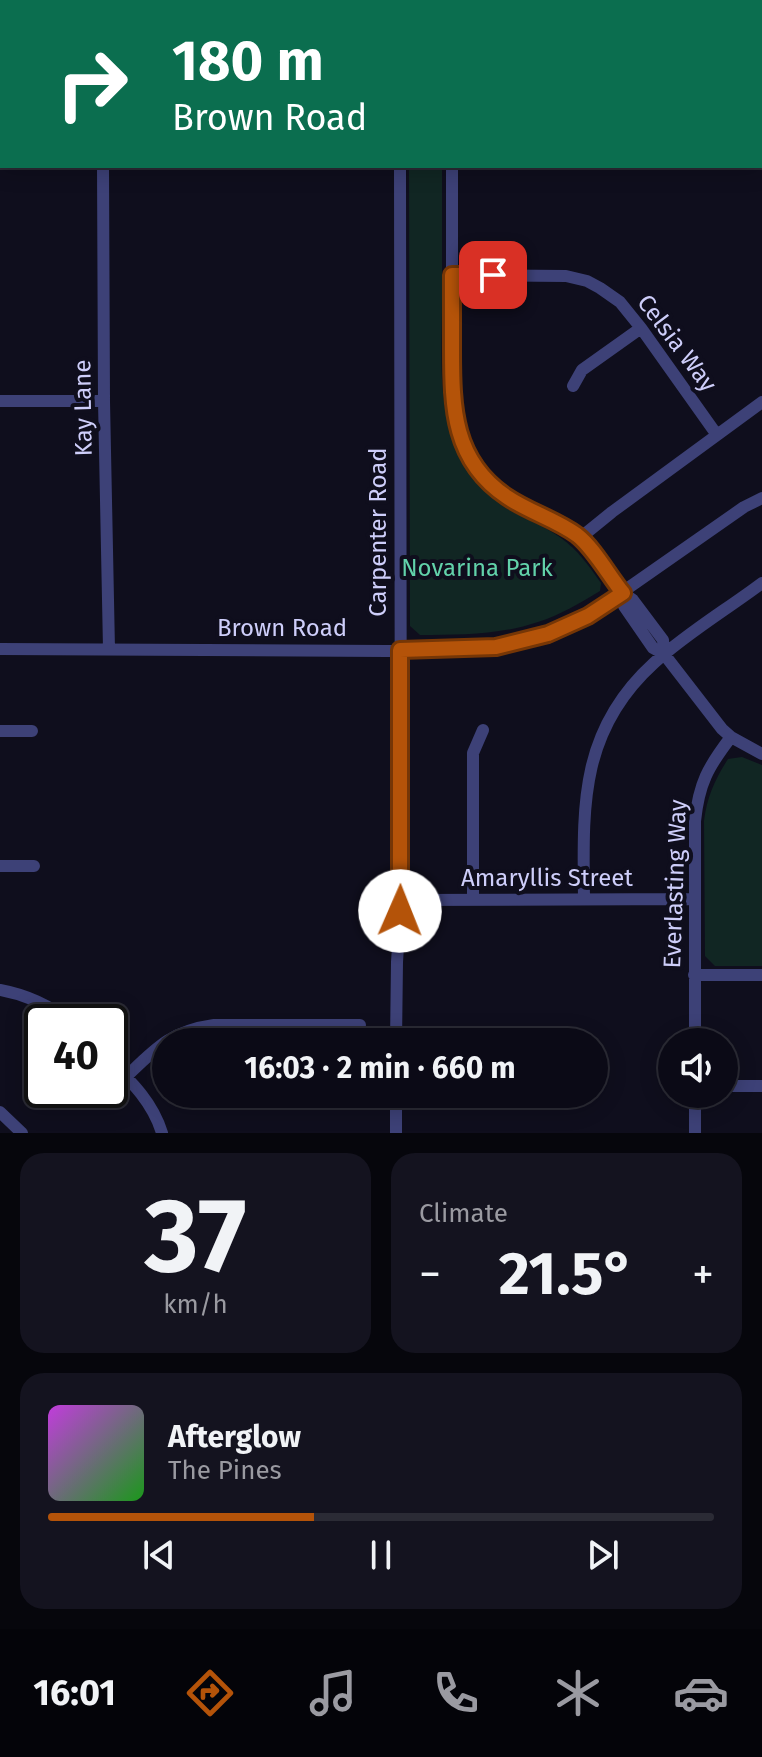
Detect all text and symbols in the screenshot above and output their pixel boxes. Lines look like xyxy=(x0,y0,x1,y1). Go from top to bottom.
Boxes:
text: 180 m xyxy=(172,28,324,95)
icon: right xyxy=(40,32,144,136)
text: Brown Road xyxy=(172,96,367,140)
pin xyxy=(459,241,527,309)
icon: arrive xyxy=(471,253,515,297)
street label: Celsia Way xyxy=(631,289,723,397)
street label: Kay Lane xyxy=(68,359,98,457)
street label: Carpenter Road xyxy=(364,447,392,617)
park label: Novarina Park xyxy=(401,554,553,582)
street label: Brown Road xyxy=(217,614,347,642)
street label: Everlasting Way xyxy=(658,799,692,969)
street label: Amaryllis Street xyxy=(461,864,633,892)
position arrow xyxy=(358,869,442,953)
speed limit sign: 40 xyxy=(24,1004,128,1108)
map controls xyxy=(658,1028,738,1108)
button: sound xyxy=(658,1028,738,1108)
text: 16:03 · 2 min · 660 m xyxy=(244,1050,516,1086)
text: 37 xyxy=(144,1174,247,1299)
text: Climate xyxy=(419,1198,508,1229)
text: 21.5° xyxy=(499,1238,634,1310)
text: − xyxy=(419,1248,441,1301)
text: + xyxy=(692,1248,714,1301)
text: km/h xyxy=(163,1289,228,1320)
text: Afterglow xyxy=(168,1419,301,1455)
text: The Pines xyxy=(168,1455,282,1486)
icon: previous xyxy=(137,1533,181,1577)
icon: pause xyxy=(359,1533,403,1577)
icon: next xyxy=(581,1533,625,1577)
icon: directions xyxy=(182,1665,238,1721)
icon: music xyxy=(305,1665,361,1721)
icon: phone xyxy=(428,1665,484,1721)
icon: climate xyxy=(550,1665,606,1721)
icon: car xyxy=(673,1665,729,1721)
text: 16:01 xyxy=(33,1671,116,1715)

